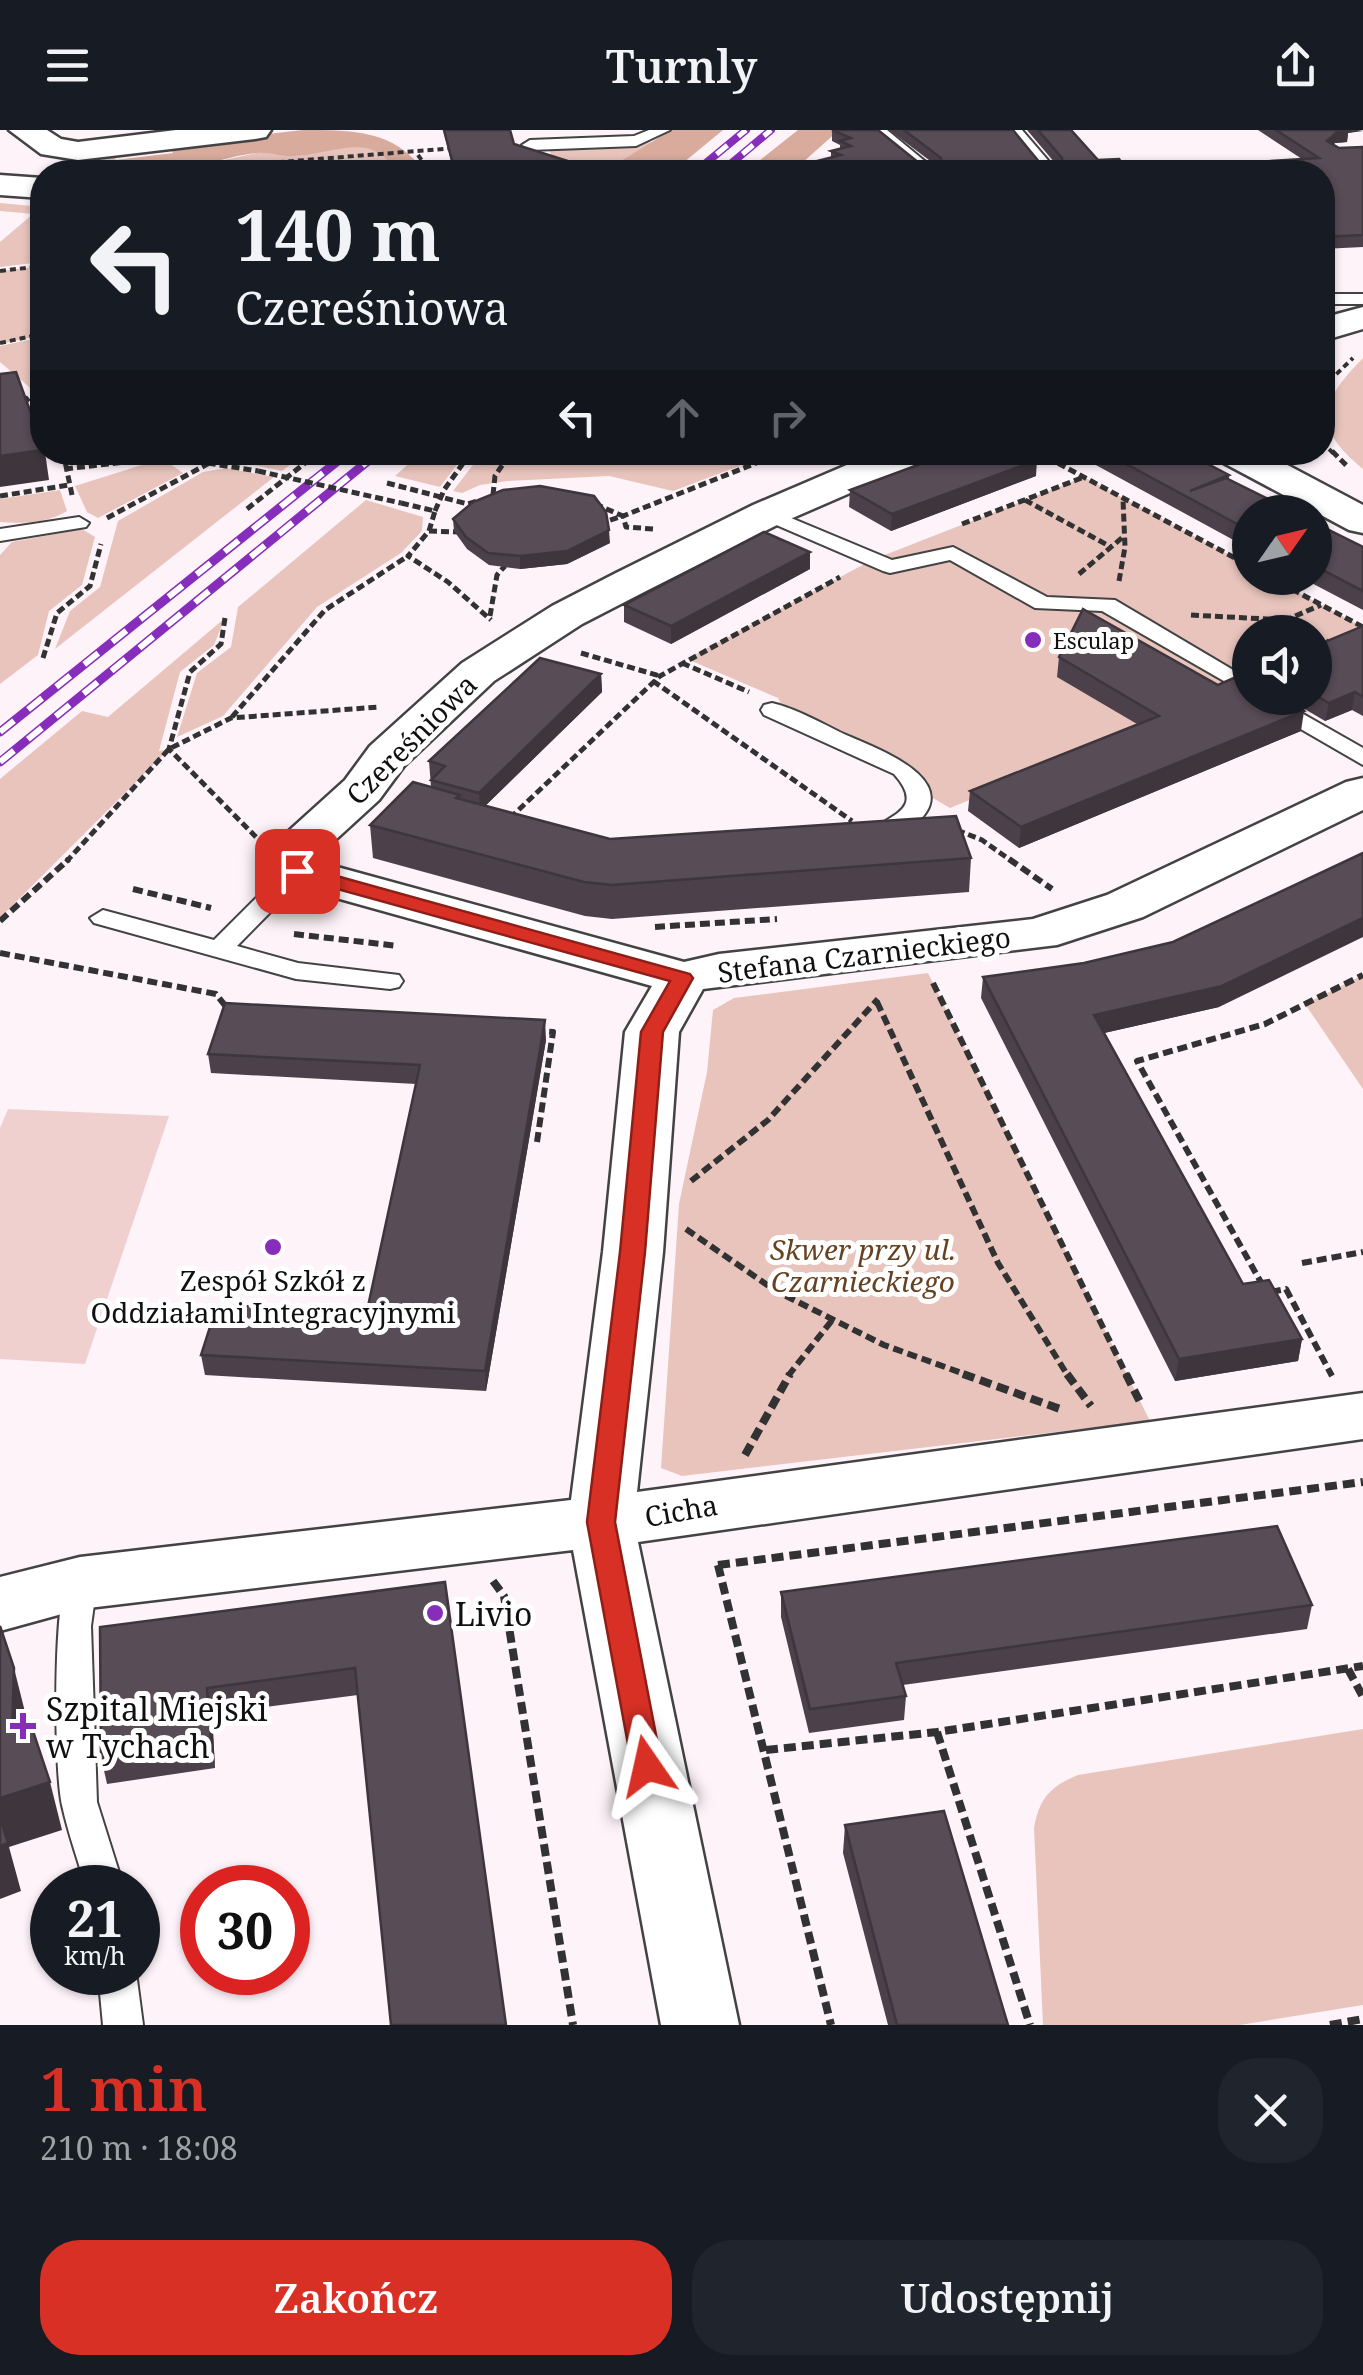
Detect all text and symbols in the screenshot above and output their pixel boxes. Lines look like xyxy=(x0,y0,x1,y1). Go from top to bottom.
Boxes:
text: Turnly xyxy=(606,35,757,96)
icon: menu xyxy=(40,38,95,93)
icon: share xyxy=(1268,38,1323,93)
text: 140 m xyxy=(235,186,441,282)
icon: left xyxy=(70,200,200,330)
text: Czereśniowa xyxy=(235,277,509,338)
icon: left xyxy=(550,390,605,445)
icon: ahead xyxy=(655,390,710,445)
icon: right xyxy=(760,390,815,445)
north arrow xyxy=(1232,495,1332,595)
map controls xyxy=(1232,495,1332,715)
button: sound xyxy=(1232,615,1332,715)
place label: Esculap xyxy=(1053,625,1134,655)
marker: Esculap xyxy=(1022,629,1044,651)
street label: Czereśniowa xyxy=(337,665,485,813)
pin xyxy=(255,829,340,914)
icon: arrive xyxy=(270,844,325,899)
street label: Stefana Czarnieckiego xyxy=(715,917,1013,991)
park label: Skwer przy ul. Czarnieckiego xyxy=(770,1230,956,1300)
marker: Zespół Szkół z Oddziałami Integracyjnymi xyxy=(262,1236,284,1258)
place label: Zespół Szkół z Oddziałami Integracyjnymi xyxy=(90,1261,456,1331)
street label: Cicha xyxy=(642,1485,720,1535)
place label: Livio xyxy=(455,1592,532,1635)
marker: Livio xyxy=(424,1602,446,1624)
place label: Szpital Miejski w Tychach xyxy=(46,1687,268,1767)
marker: Szpital Miejski w Tychach xyxy=(10,1713,36,1739)
position arrow xyxy=(595,1714,699,1818)
speed limit sign: 30 xyxy=(180,1865,310,1995)
text: 21 xyxy=(67,1884,123,1952)
text: km/h xyxy=(64,1938,126,1972)
text: 1 min xyxy=(40,2047,208,2129)
button: close xyxy=(1218,2058,1323,2163)
text: 210 m · 18:08 xyxy=(40,2126,238,2169)
button: Zakończ xyxy=(40,2240,672,2355)
button: Udostępnij xyxy=(692,2240,1323,2355)

